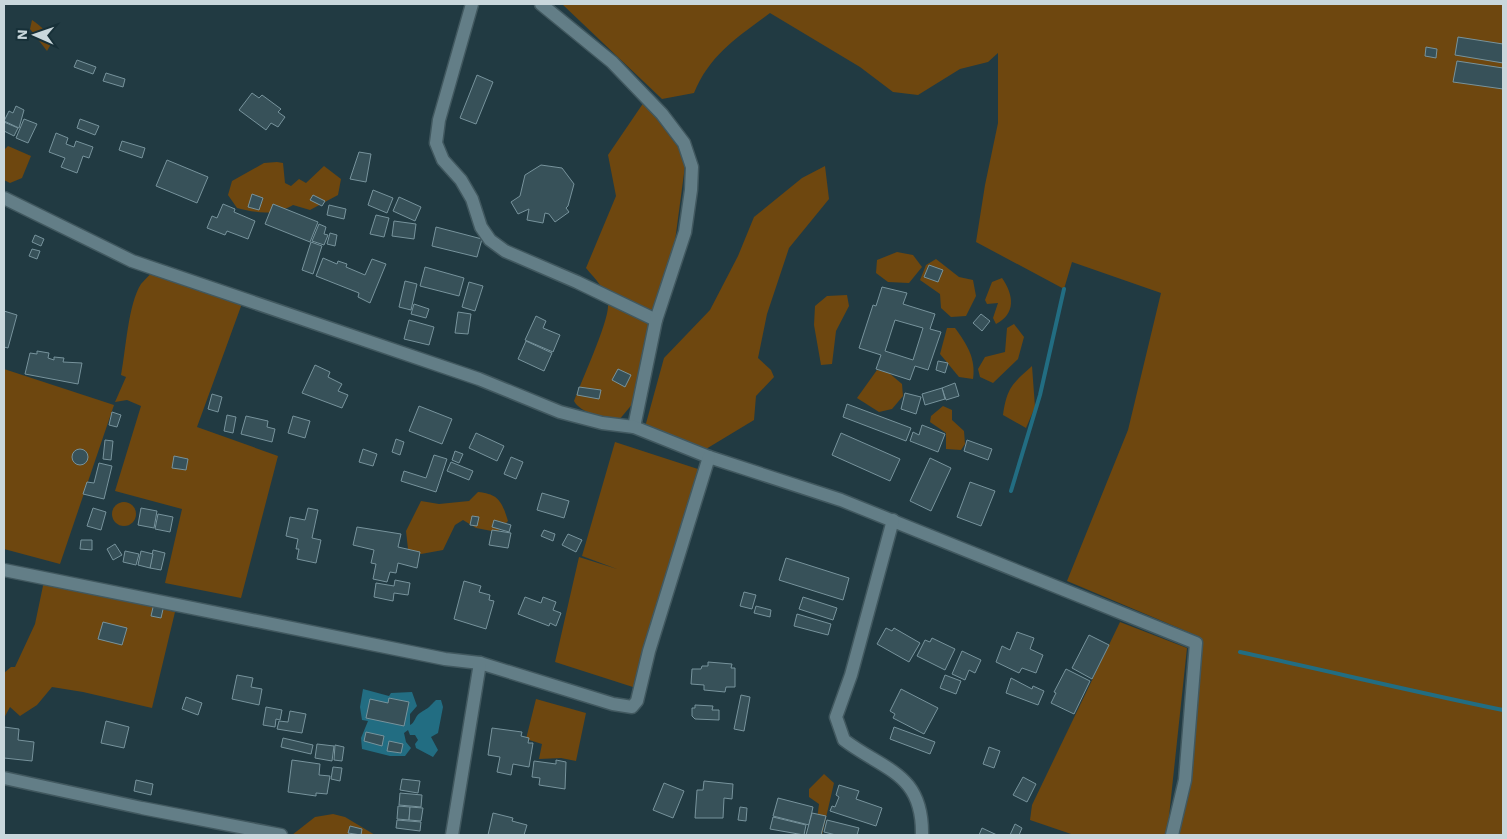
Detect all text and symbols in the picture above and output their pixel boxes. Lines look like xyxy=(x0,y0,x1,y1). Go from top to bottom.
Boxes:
north arrow xyxy=(10,10,60,60)
text: N xyxy=(14,29,30,40)

